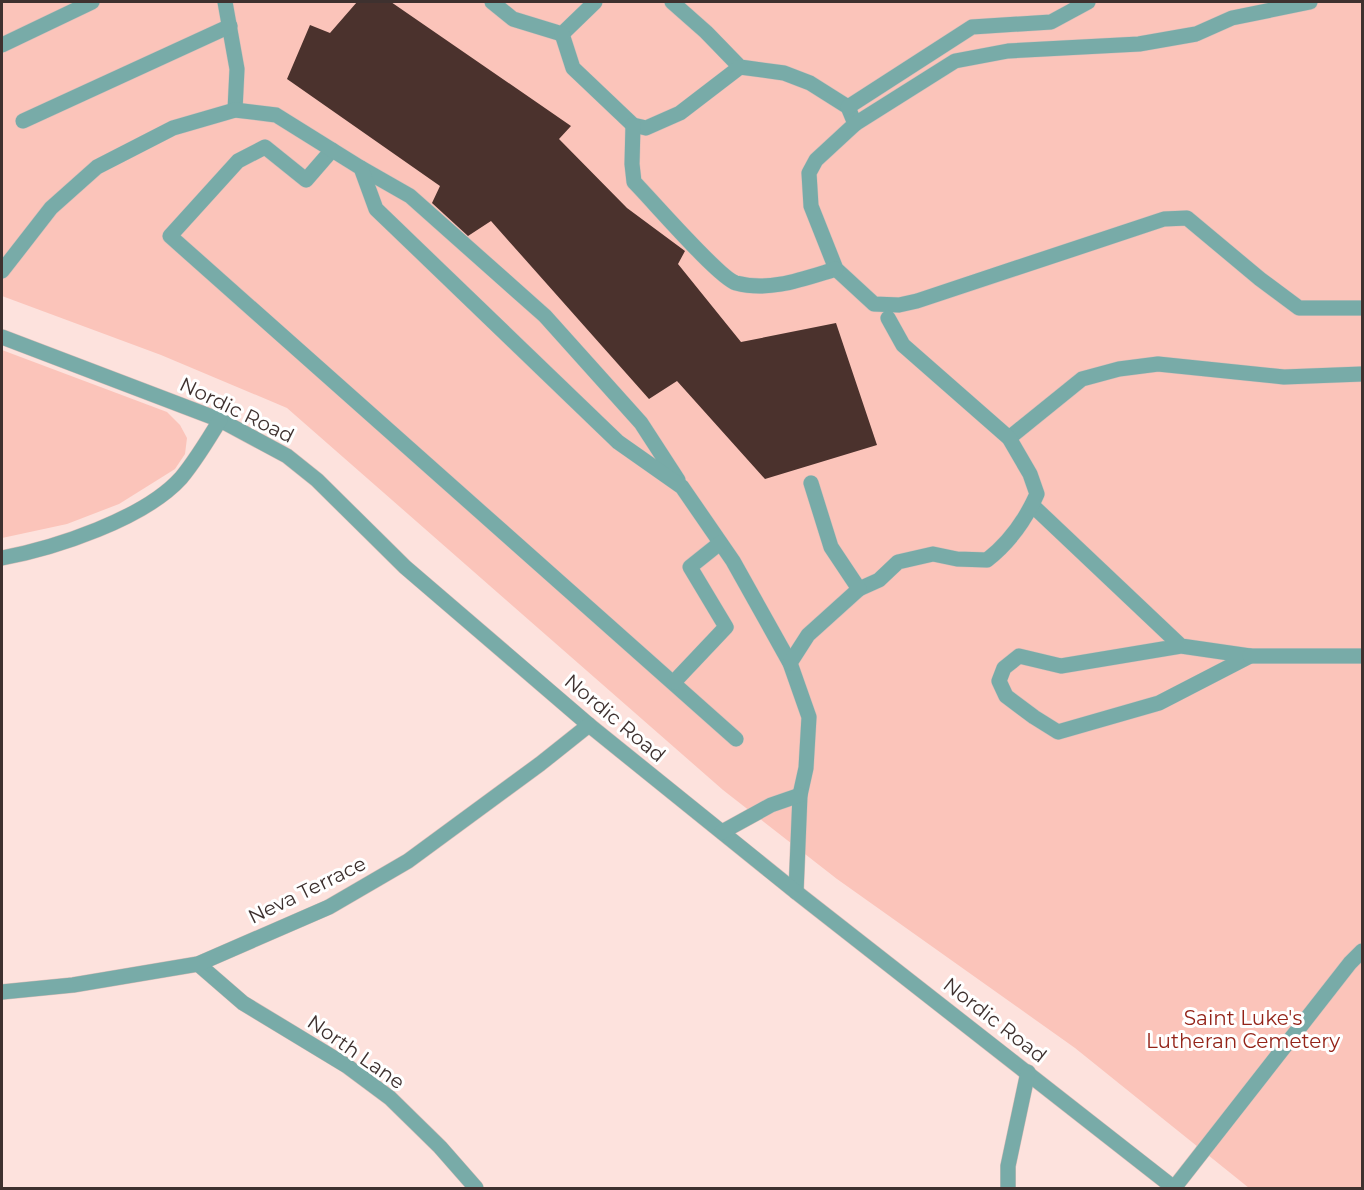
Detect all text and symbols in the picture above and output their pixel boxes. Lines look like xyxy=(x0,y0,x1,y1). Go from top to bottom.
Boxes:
street label: Nordic Road xyxy=(176,372,298,448)
street label: Nordic Road xyxy=(560,669,670,767)
street label: Neva Terrace xyxy=(244,851,370,929)
street label: Nordic Road xyxy=(939,972,1051,1068)
park label: Saint Luke's Lutheran Cemetery xyxy=(1146,1006,1340,1053)
street label: North Lane xyxy=(303,1010,409,1094)

